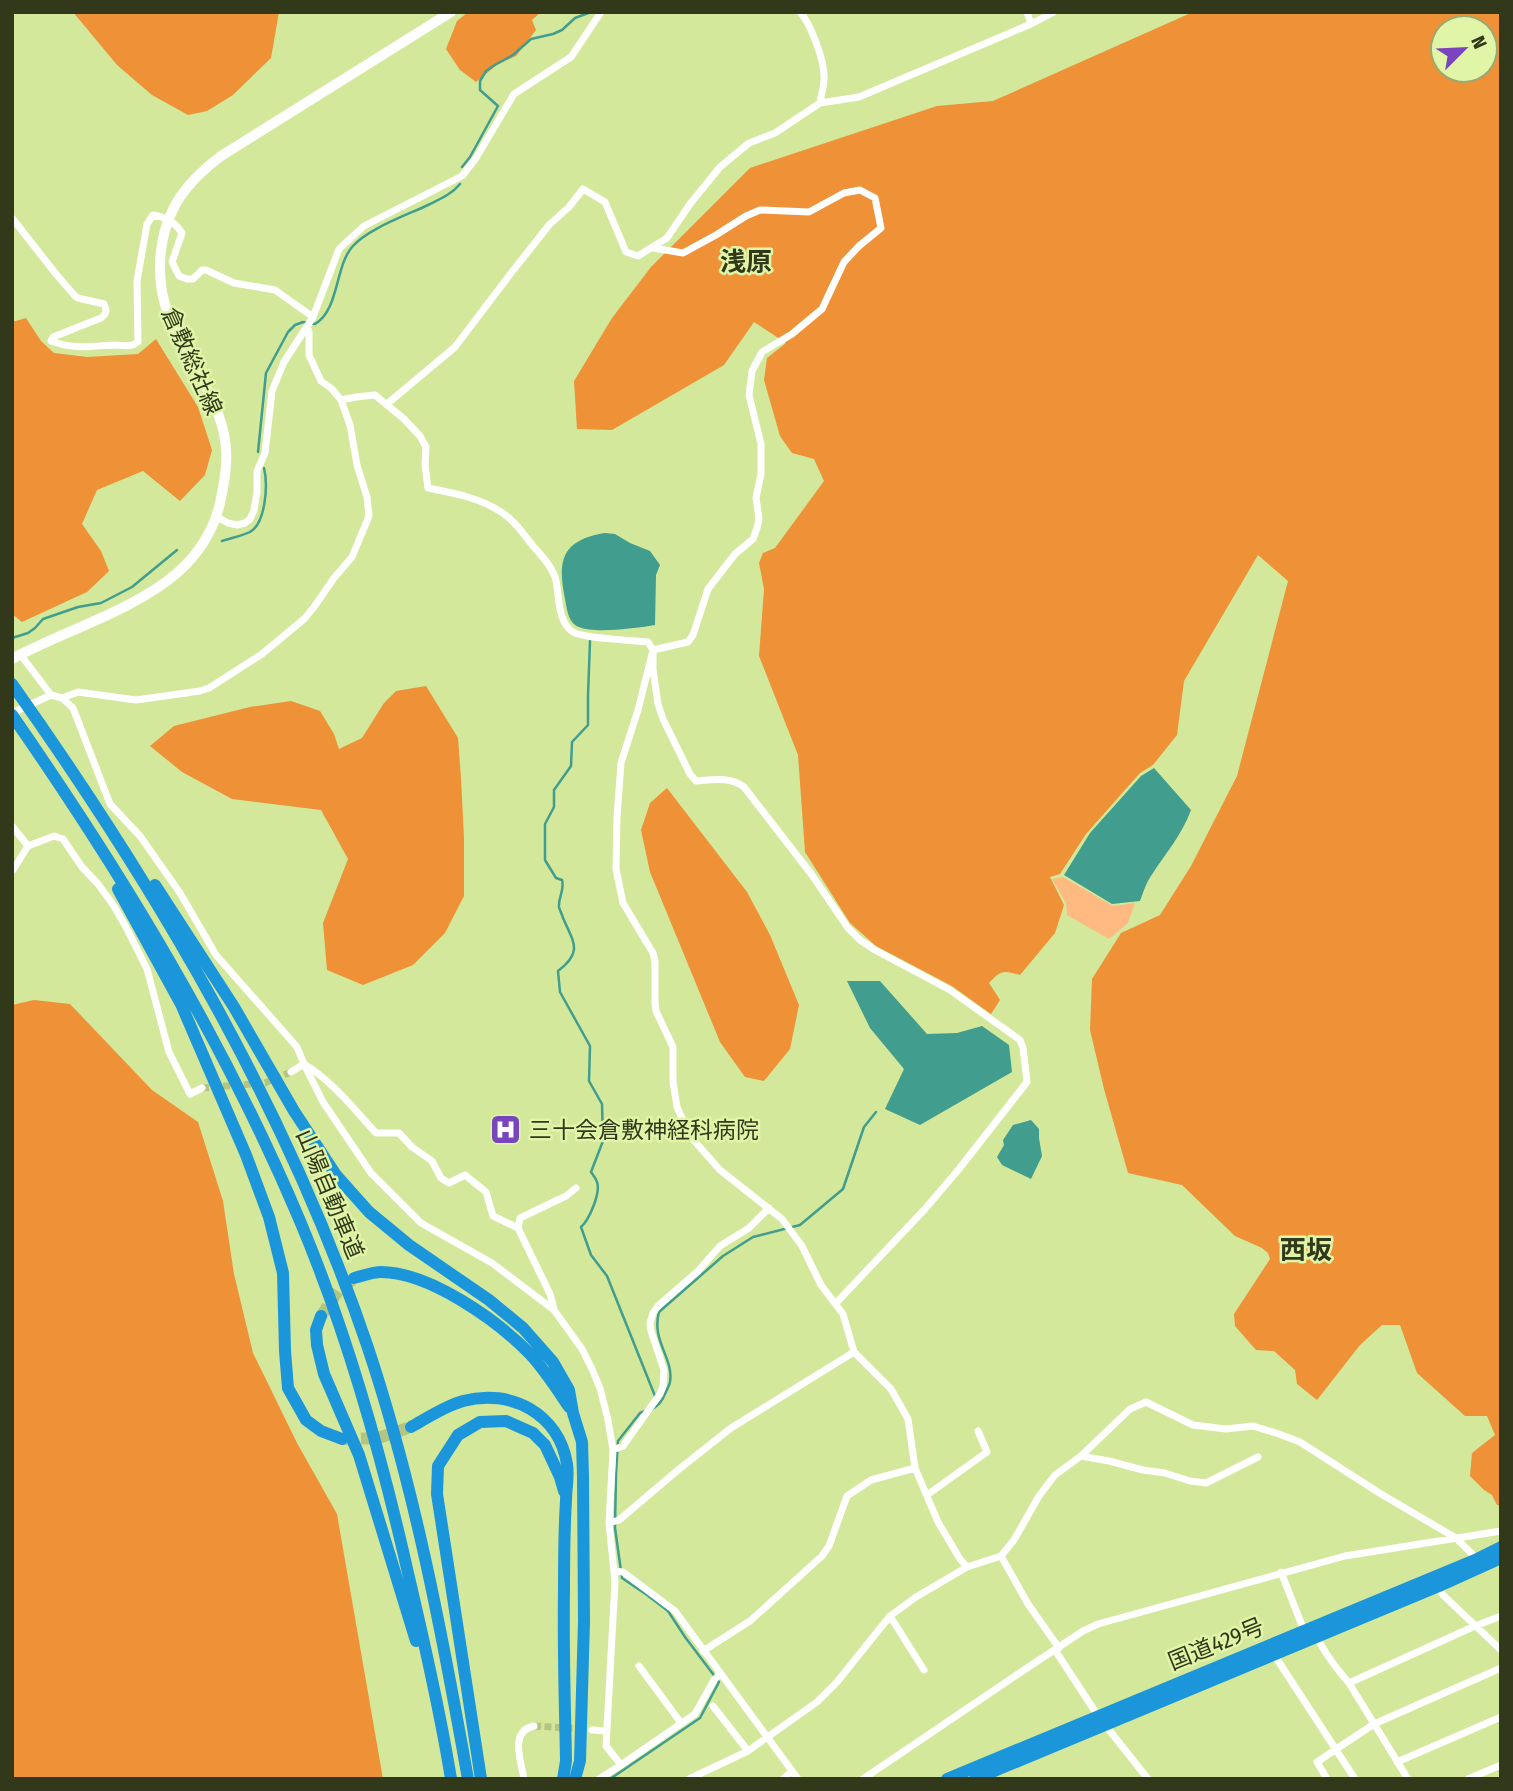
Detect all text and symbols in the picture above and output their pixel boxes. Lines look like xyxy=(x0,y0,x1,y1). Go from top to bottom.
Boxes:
north arrow xyxy=(1429,14,1499,84)
text: N xyxy=(1466,32,1492,52)
district label: 浅原 xyxy=(720,247,772,278)
street label: 倉敷総社線 xyxy=(156,303,228,419)
hospital icon: 三十会倉敷神経科病院 xyxy=(489,1113,523,1147)
place label: 三十会倉敷神経科病院 xyxy=(529,1116,759,1144)
street label: 山陽自動車道 xyxy=(290,1125,370,1263)
district label: 西坂 xyxy=(1280,1235,1332,1266)
street label: 国道429号 xyxy=(1164,1612,1268,1676)

